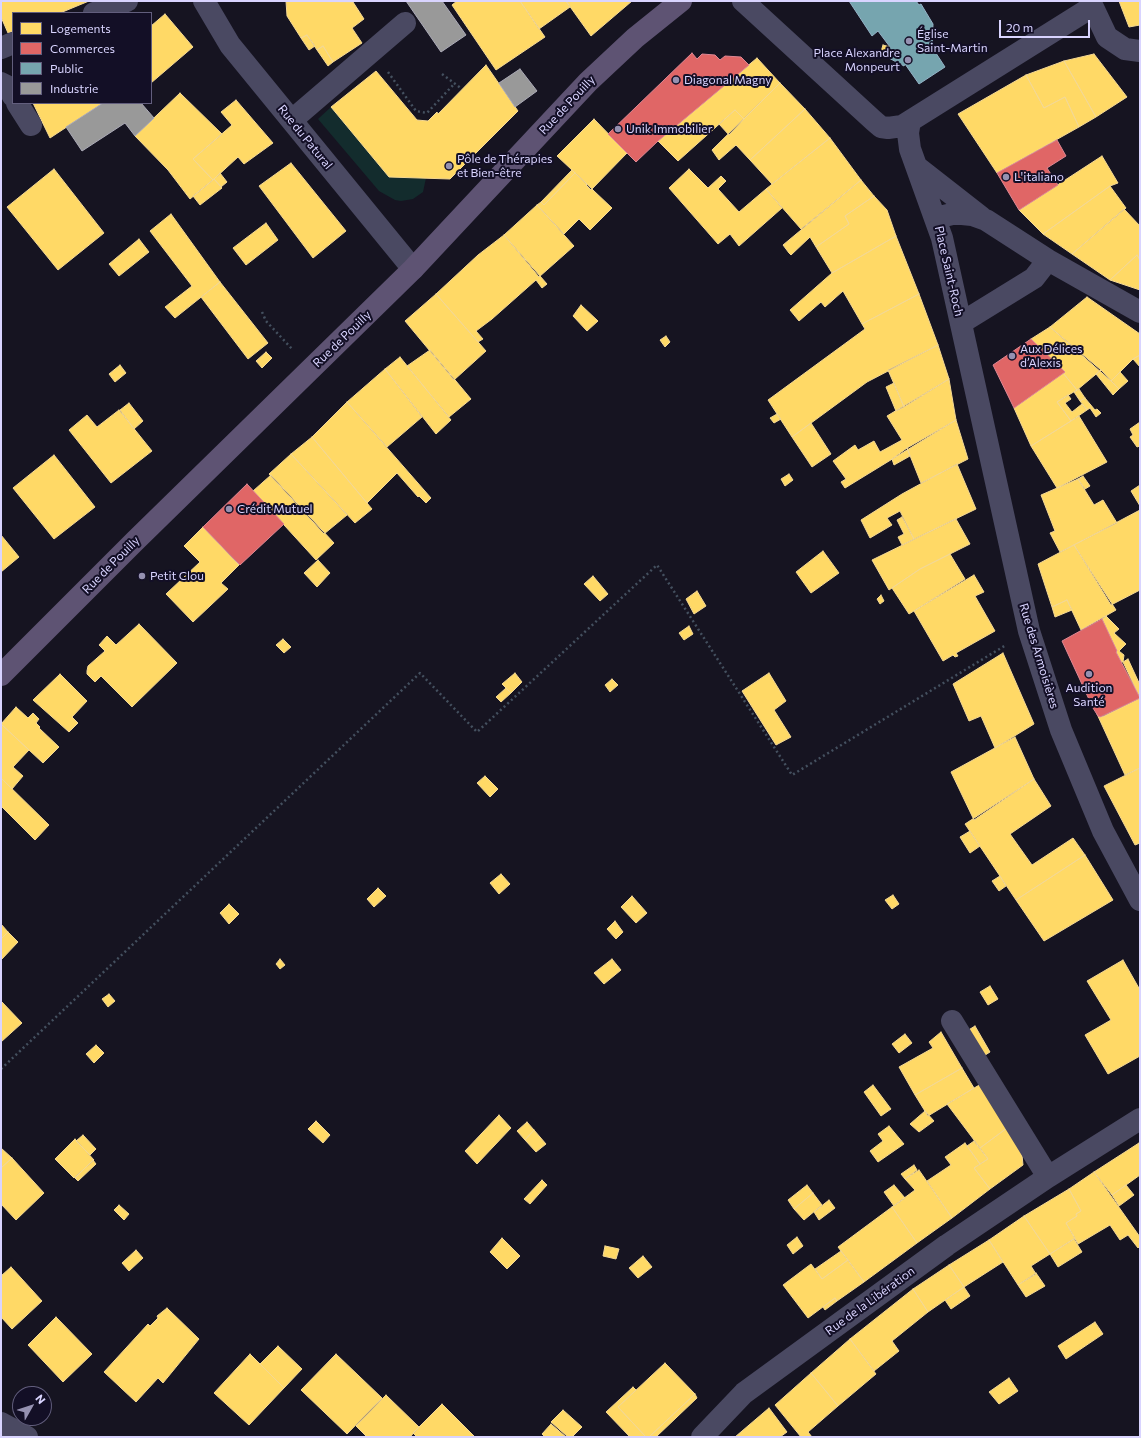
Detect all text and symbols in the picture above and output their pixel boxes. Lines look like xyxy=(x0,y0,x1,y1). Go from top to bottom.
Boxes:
legend xyxy=(12,12,152,104)
scale bar xyxy=(1001,12,1092,38)
text: 20 m xyxy=(1006,20,1033,34)
text: Logements xyxy=(50,21,111,35)
place label: Église Saint-Martin xyxy=(917,27,988,55)
marker: Église Saint-Martin xyxy=(904,36,914,46)
text: Commerces xyxy=(50,41,115,55)
place label: Place Alexandre Monpeurt xyxy=(814,46,900,74)
marker: Place Alexandre Monpeurt xyxy=(903,55,913,65)
text: Public xyxy=(50,61,83,75)
street label: Rue de Pouilly xyxy=(536,73,598,137)
place label: Diagonal Magny xyxy=(684,73,771,87)
marker: Diagonal Magny xyxy=(671,75,681,85)
text: Industrie xyxy=(50,81,98,95)
street label: Rue du Patural xyxy=(275,102,335,172)
place label: Unik Immobilier xyxy=(626,122,712,136)
marker: Unik Immobilier xyxy=(613,124,623,134)
place label: Pôle de Thérapies et Bien-être xyxy=(457,152,553,180)
marker: Pôle de Thérapies et Bien-être xyxy=(444,161,454,171)
place label: L'italiano xyxy=(1014,170,1064,184)
marker: L'italiano xyxy=(1001,172,1011,182)
street label: Place Saint-Roch xyxy=(932,224,966,318)
street label: Rue de Pouilly xyxy=(310,308,374,370)
place label: Aux Délices d’Alexis xyxy=(1020,342,1083,370)
marker: Aux Délices d’Alexis xyxy=(1007,351,1017,361)
place label: Crédit Mutuel xyxy=(237,502,313,516)
marker: Crédit Mutuel xyxy=(224,504,234,514)
street label: Rue de Pouilly xyxy=(79,533,143,597)
place label: Petit Clou xyxy=(150,569,204,583)
marker: Petit Clou xyxy=(137,571,147,581)
street label: Rue des Armoisières xyxy=(1016,602,1062,710)
marker: Audition Santé xyxy=(1084,669,1094,679)
place label: Audition Santé xyxy=(1066,681,1112,709)
street label: Rue de la Libération xyxy=(823,1264,917,1338)
north arrow xyxy=(12,1386,52,1426)
text: N xyxy=(33,1391,49,1406)

